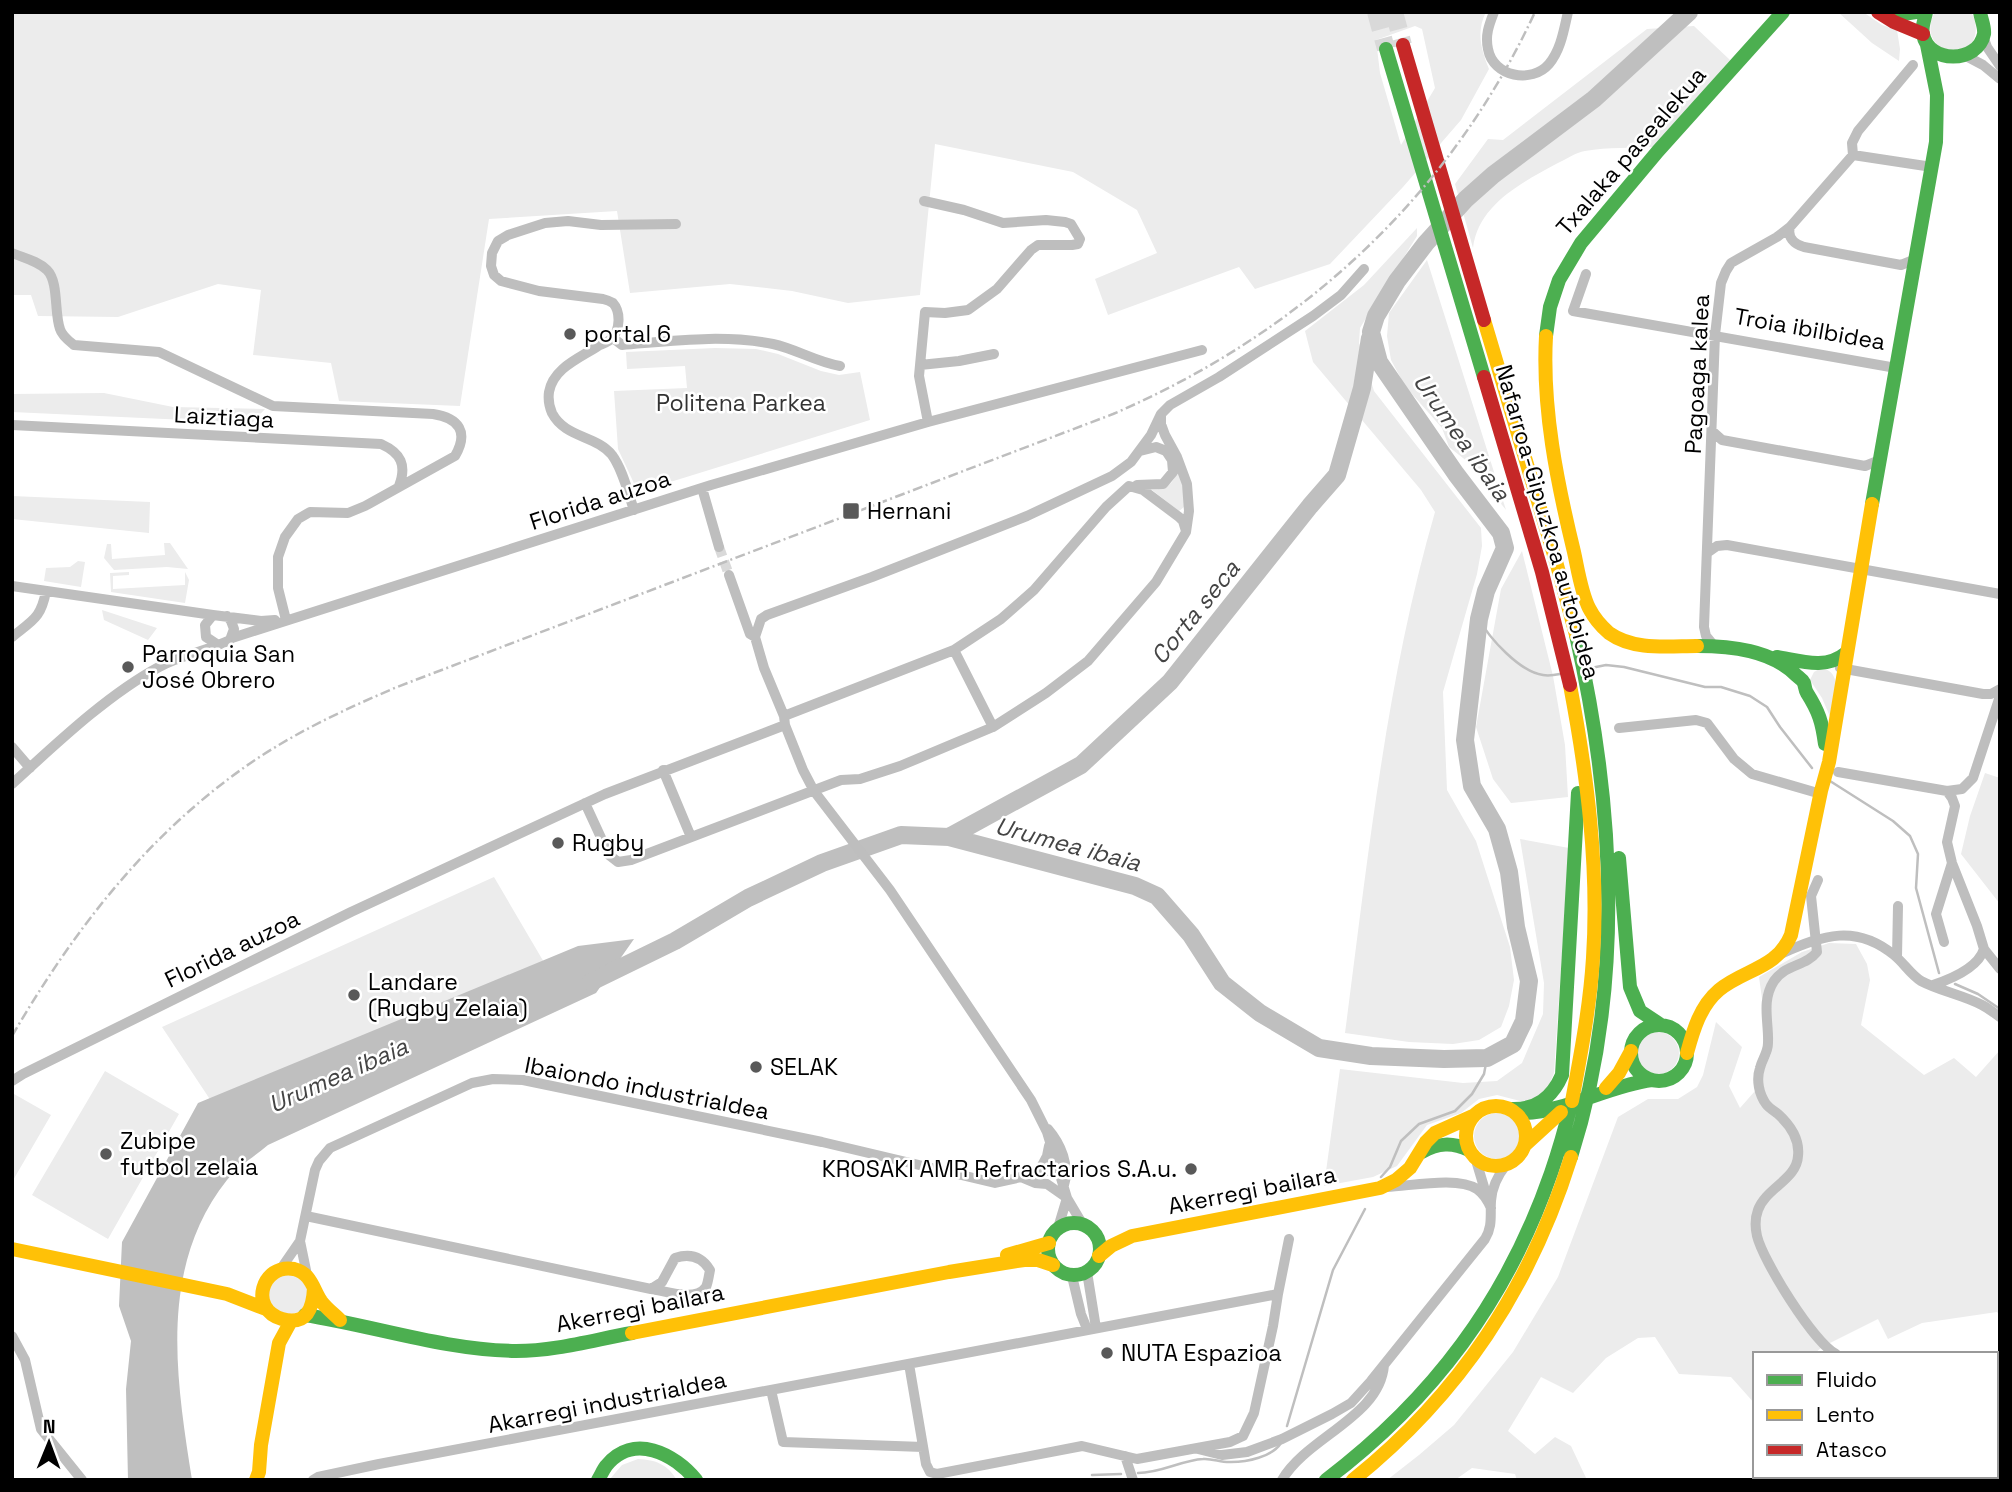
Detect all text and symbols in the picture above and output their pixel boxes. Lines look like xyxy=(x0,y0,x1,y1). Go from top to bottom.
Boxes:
street label: Txalaka pasealekua xyxy=(1549,60,1713,242)
street label: Pagoaga kalea xyxy=(1678,293,1716,455)
street label: Troia ibilbidea xyxy=(1732,301,1888,357)
place label: portal 6 xyxy=(584,319,671,349)
marker: portal 6 xyxy=(562,326,578,342)
street label: Nafarroa-Gipuzkoa autobidea xyxy=(1489,361,1607,683)
water label: Urumea ibaia xyxy=(1406,367,1518,507)
park label: Politena Parkea xyxy=(656,388,826,418)
street label: Laiztiaga xyxy=(173,399,275,435)
street label: Florida auzoa xyxy=(526,463,674,537)
place label: Hernani xyxy=(867,496,951,526)
marker: Hernani xyxy=(841,501,861,521)
water label: Corta seca xyxy=(1144,553,1247,670)
place label: Parroquia San José Obrero xyxy=(142,639,295,695)
marker: Parroquia San José Obrero xyxy=(120,659,136,675)
water label: Urumea ibaia xyxy=(992,810,1144,878)
place label: Rugby xyxy=(572,828,644,858)
marker: Rugby xyxy=(550,835,566,851)
street label: Florida auzoa xyxy=(160,903,304,995)
place label: Landare (Rugby Zelaia) xyxy=(368,967,528,1023)
marker: Landare (Rugby Zelaia) xyxy=(346,987,362,1003)
water label: Urumea ibaia xyxy=(263,1030,413,1120)
street label: Ibaiondo industrialdea xyxy=(522,1050,772,1126)
place label: SELAK xyxy=(770,1052,838,1082)
marker: SELAK xyxy=(748,1059,764,1075)
place label: Zubipe futbol zelaia xyxy=(120,1126,258,1182)
marker: Zubipe futbol zelaia xyxy=(98,1146,114,1162)
place label: KROSAKI AMR Refractarios S.A.u. xyxy=(822,1154,1177,1184)
street label: Akerregi bailara xyxy=(1165,1159,1339,1221)
marker: KROSAKI AMR Refractarios S.A.u. xyxy=(1183,1161,1199,1177)
street label: Akerregi bailara xyxy=(553,1277,727,1339)
place label: NUTA Espazioa xyxy=(1121,1338,1282,1368)
marker: NUTA Espazioa xyxy=(1099,1345,1115,1361)
legend xyxy=(1753,1352,1998,1478)
street label: Akarregi industrialdea xyxy=(485,1364,729,1440)
text: Fluido xyxy=(1816,1366,1877,1393)
text: Lento xyxy=(1816,1401,1875,1428)
north arrow xyxy=(14,1408,84,1478)
text: N xyxy=(43,1414,56,1439)
text: Atasco xyxy=(1816,1436,1887,1463)

